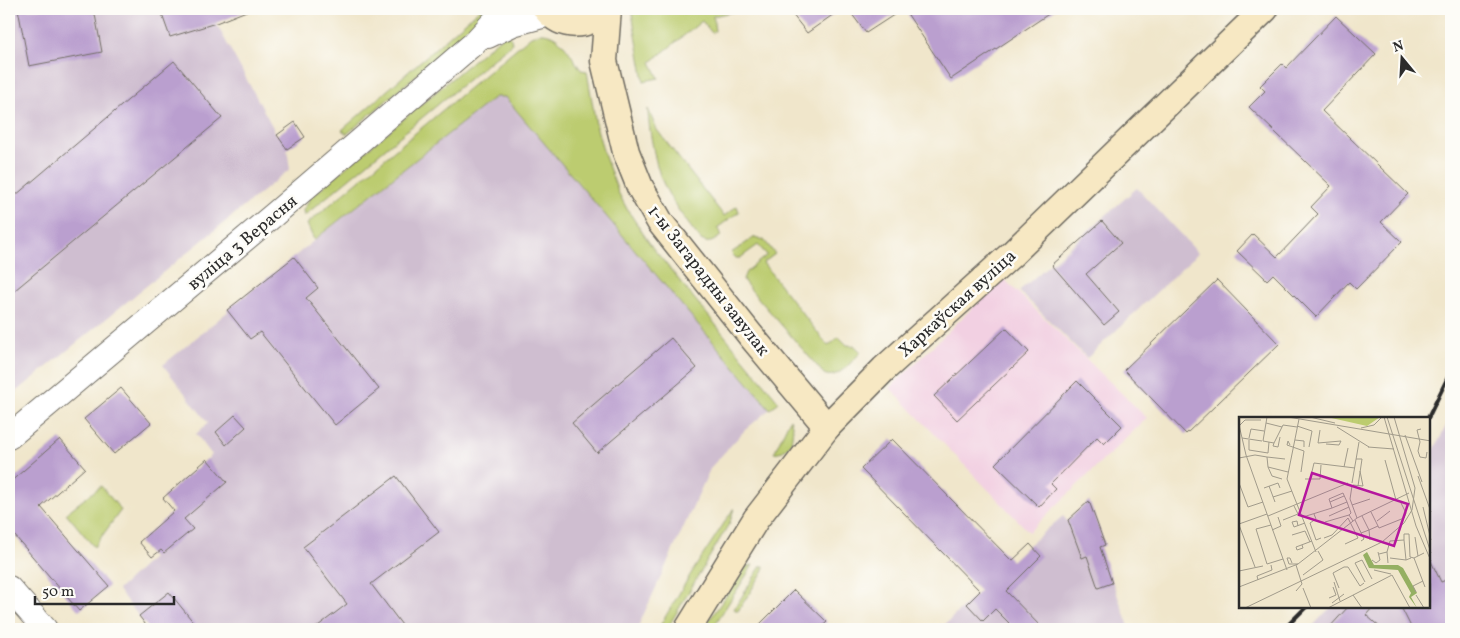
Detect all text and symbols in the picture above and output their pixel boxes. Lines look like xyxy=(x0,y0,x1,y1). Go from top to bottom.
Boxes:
north arrow xyxy=(1378,32,1428,82)
text: N xyxy=(1391,36,1406,58)
street label: вуліца 3 Верасня xyxy=(183,190,303,297)
street label: 1-ы Загарадны завулак xyxy=(641,200,775,362)
street label: Харкаўская вуліца xyxy=(894,244,1022,364)
inset map xyxy=(1239,417,1430,608)
scale bar xyxy=(35,573,174,605)
text: 50 m xyxy=(42,582,74,603)

